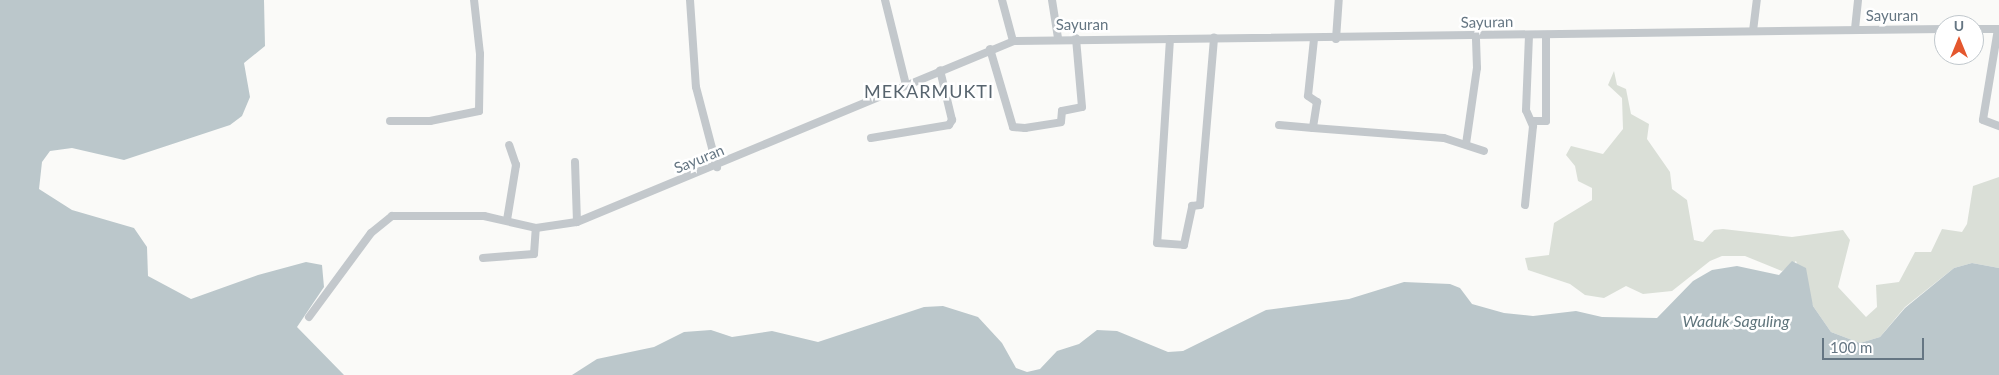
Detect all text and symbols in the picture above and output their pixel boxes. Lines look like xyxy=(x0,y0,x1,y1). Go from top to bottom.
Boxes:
street label: Sayuran xyxy=(1866,7,1918,25)
street label: Sayuran xyxy=(1461,13,1513,31)
north arrow xyxy=(1934,15,1984,65)
street label: Sayuran xyxy=(1056,16,1108,34)
text: U xyxy=(1954,17,1964,34)
district label: MEKARMUKTI xyxy=(863,80,995,102)
street label: Sayuran xyxy=(671,141,727,177)
water label: Waduk Saguling xyxy=(1683,311,1789,331)
scale bar xyxy=(1824,328,1926,360)
text: 100 m xyxy=(1830,338,1872,356)

